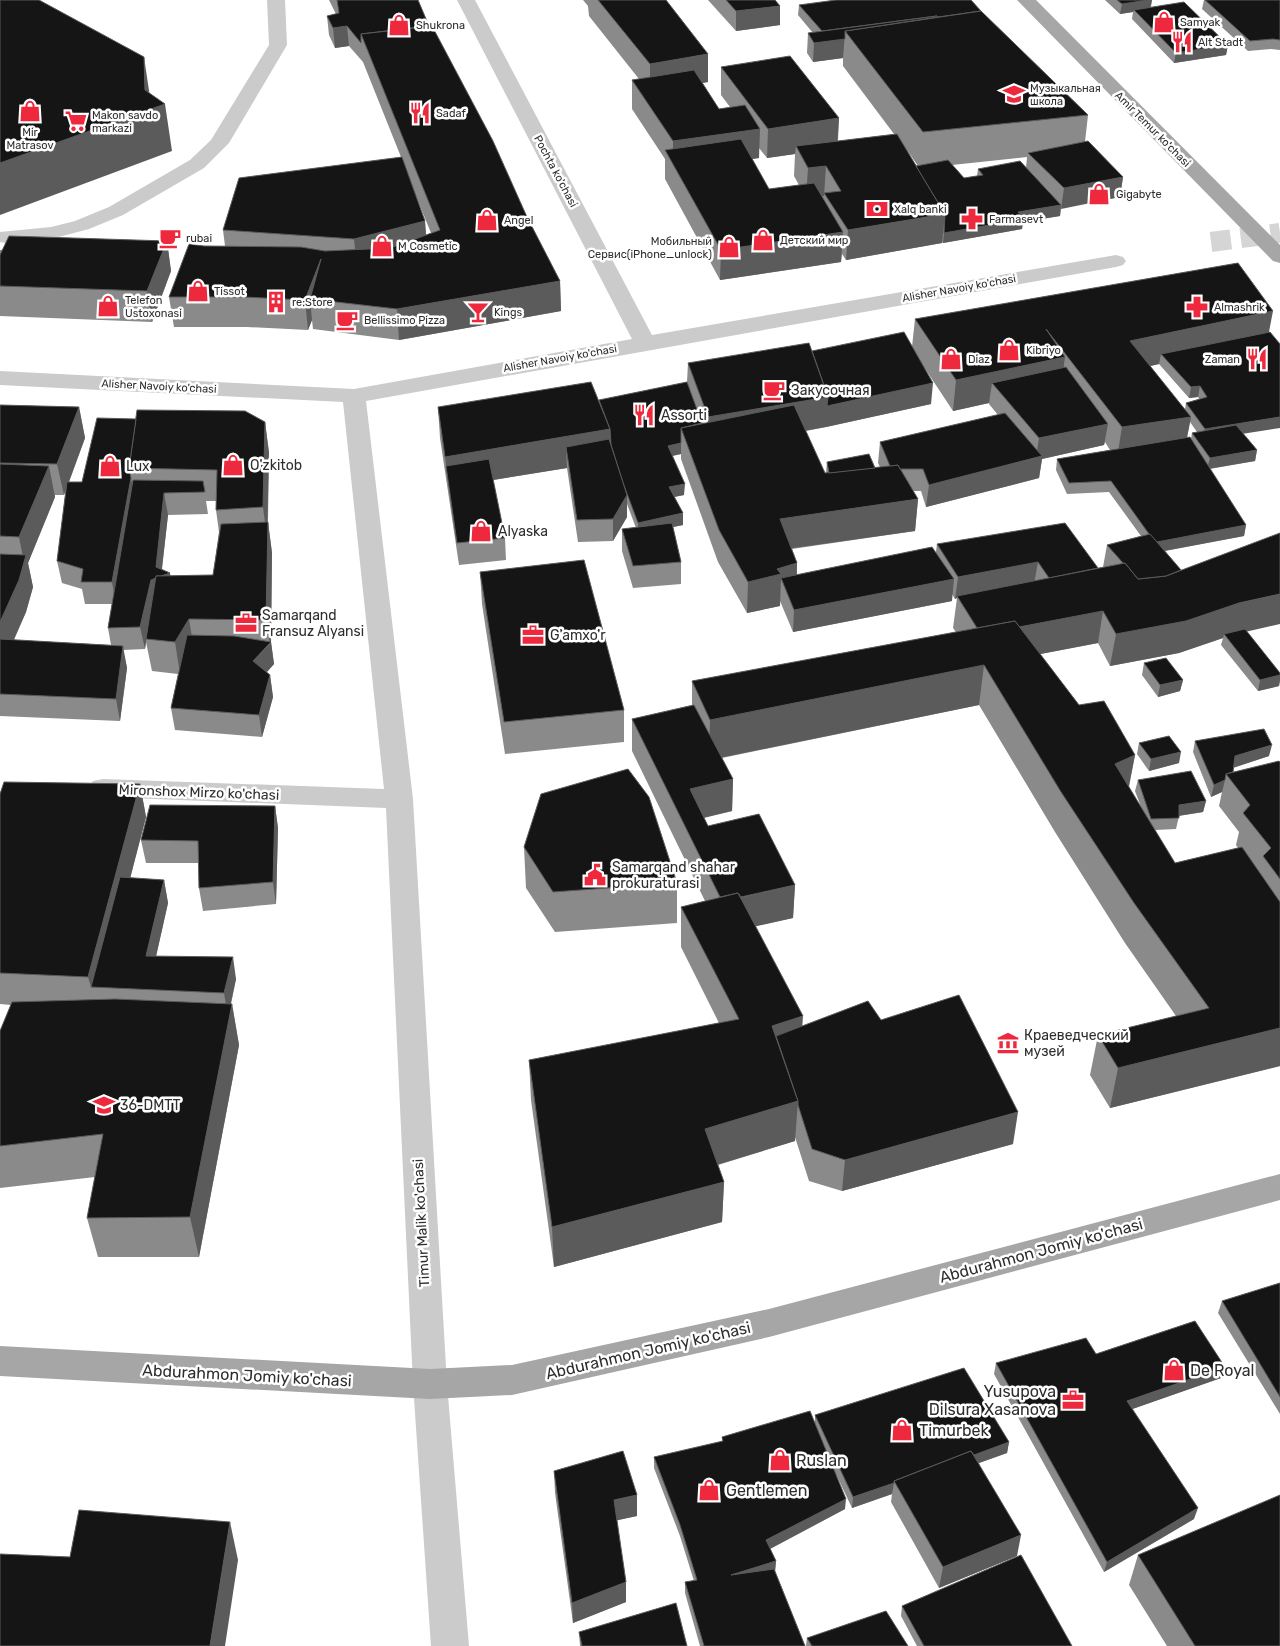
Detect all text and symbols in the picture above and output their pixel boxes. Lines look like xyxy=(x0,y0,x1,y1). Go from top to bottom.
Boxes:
shop icon: Samyak xyxy=(1151,9,1177,35)
shop icon: Shukrona xyxy=(386,12,412,38)
place label: Samyak xyxy=(1180,16,1220,29)
place label: Shukrona xyxy=(416,19,465,32)
restaurant icon: Alt Stadt xyxy=(1169,29,1195,55)
place label: Alt Stadt xyxy=(1198,36,1244,49)
school or university icon: Музыкальная школа xyxy=(1001,81,1027,107)
place label: Музыкальная школа xyxy=(1030,82,1101,108)
street label: Amir Temur ko'chasi xyxy=(1112,89,1193,170)
shop icon: Mir Matrasov xyxy=(17,98,43,124)
restaurant icon: Sadaf xyxy=(407,100,433,126)
place label: Sadaf xyxy=(436,107,466,120)
supermarket icon: Makon savdo markazi xyxy=(63,108,89,134)
place label: Makon savdo markazi xyxy=(92,109,158,135)
place label: Mir Matrasov xyxy=(6,126,54,152)
street label: Pochta ko'chasi xyxy=(531,133,580,209)
shop icon: Gigabyte xyxy=(1086,181,1112,207)
place label: Gigabyte xyxy=(1116,188,1162,201)
bank icon: Xalq banki xyxy=(864,196,890,222)
place label: Xalq banki xyxy=(894,203,947,216)
pharmacy icon: Farmasevt xyxy=(959,206,985,232)
shop icon: Angel xyxy=(474,207,500,233)
place label: Farmasevt xyxy=(989,213,1044,226)
place label: Angel xyxy=(504,214,533,227)
cafe icon: rubai xyxy=(157,225,183,251)
shop icon: Детский мир xyxy=(750,227,776,253)
place label: rubai xyxy=(186,232,212,245)
shop icon: M Cosmetic xyxy=(369,233,395,259)
shop icon: Мобильный Сервис(iPhone_unlock) xyxy=(716,234,742,260)
place label: Детский мир xyxy=(780,234,848,247)
place label: Мобильный Сервис(iPhone_unlock) xyxy=(588,235,712,261)
place label: M Cosmetic xyxy=(398,240,458,253)
street label: Alisher Navoiy ko'chasi xyxy=(901,272,1017,305)
shop icon: Tissot xyxy=(185,278,211,304)
place label: Tissot xyxy=(214,285,245,298)
building icon: re:Store xyxy=(263,289,289,315)
shop icon: Telefon Ustoxonasi xyxy=(95,293,121,319)
place label: Telefon Ustoxonasi xyxy=(125,294,182,320)
pharmacy icon: Almashrik xyxy=(1184,294,1210,320)
place label: re:Store xyxy=(292,296,333,309)
bar icon: Kings xyxy=(465,299,491,325)
place label: Almashrik xyxy=(1214,301,1265,314)
place label: Kings xyxy=(494,306,523,319)
cafe icon: Bellissimo Pizza xyxy=(334,307,360,333)
place label: Bellissimo Pizza xyxy=(364,314,445,327)
shop icon: Kibriyo xyxy=(996,337,1022,363)
street label: Alisher Navoiy ko'chasi xyxy=(502,342,618,375)
place label: Kibriyo xyxy=(1026,344,1061,357)
shop icon: Diaz xyxy=(938,346,964,372)
restaurant icon: Zaman xyxy=(1244,346,1270,372)
place label: Diaz xyxy=(968,353,990,366)
place label: Zaman xyxy=(1205,353,1240,366)
street label: Alisher Navoiy ko'chasi xyxy=(101,377,217,396)
cafe icon: Закусочная xyxy=(761,377,787,403)
place label: Закусочная xyxy=(791,382,870,399)
restaurant icon: Assorti xyxy=(631,402,657,428)
place label: Assorti xyxy=(661,407,707,424)
shop icon: O'zkitob xyxy=(220,452,246,478)
shop icon: Lux xyxy=(97,453,123,479)
place label: O'zkitob xyxy=(250,457,302,474)
place label: Lux xyxy=(126,458,150,475)
shop icon: Alyaska xyxy=(468,518,494,544)
place label: Alyaska xyxy=(498,523,548,540)
place label: Samarqand Fransuz Alyansi xyxy=(262,607,364,640)
office icon: Samarqand Fransuz Alyansi xyxy=(233,610,259,636)
office icon: G'amxo'r xyxy=(520,622,546,648)
place label: G'amxo'r xyxy=(550,627,606,644)
street label: Mironshox Mirzo ko'chasi xyxy=(118,781,280,804)
place label: Samarqand shahar prokuraturasi xyxy=(612,859,736,892)
public building icon: Samarqand shahar prokuraturasi xyxy=(582,862,608,888)
place label: Краеведческий музей xyxy=(1024,1027,1129,1060)
museum icon: Краеведческий музей xyxy=(995,1030,1021,1056)
school or university icon: 36-DMTT xyxy=(91,1092,117,1118)
place label: 36-DMTT xyxy=(120,1097,181,1114)
street label: Timur Malik ko'chasi xyxy=(410,1158,433,1288)
street label: Abdurahmon Jomiy ko'chasi xyxy=(937,1214,1145,1287)
street label: Abdurahmon Jomiy ko'chasi xyxy=(544,1318,752,1383)
shop icon: De Royal xyxy=(1161,1357,1187,1383)
street label: Abdurahmon Jomiy ko'chasi xyxy=(142,1361,352,1390)
place label: De Royal xyxy=(1190,1361,1254,1380)
place label: Yusupova Dilsura Xasanova xyxy=(929,1382,1056,1419)
office icon: Yusupova Dilsura Xasanova xyxy=(1060,1387,1086,1413)
shop icon: Timurbek xyxy=(889,1417,915,1443)
place label: Timurbek xyxy=(919,1421,990,1440)
shop icon: Ruslan xyxy=(767,1447,793,1473)
place label: Ruslan xyxy=(796,1451,847,1470)
shop icon: Gentlemen xyxy=(696,1477,722,1503)
place label: Gentlemen xyxy=(726,1481,807,1500)

